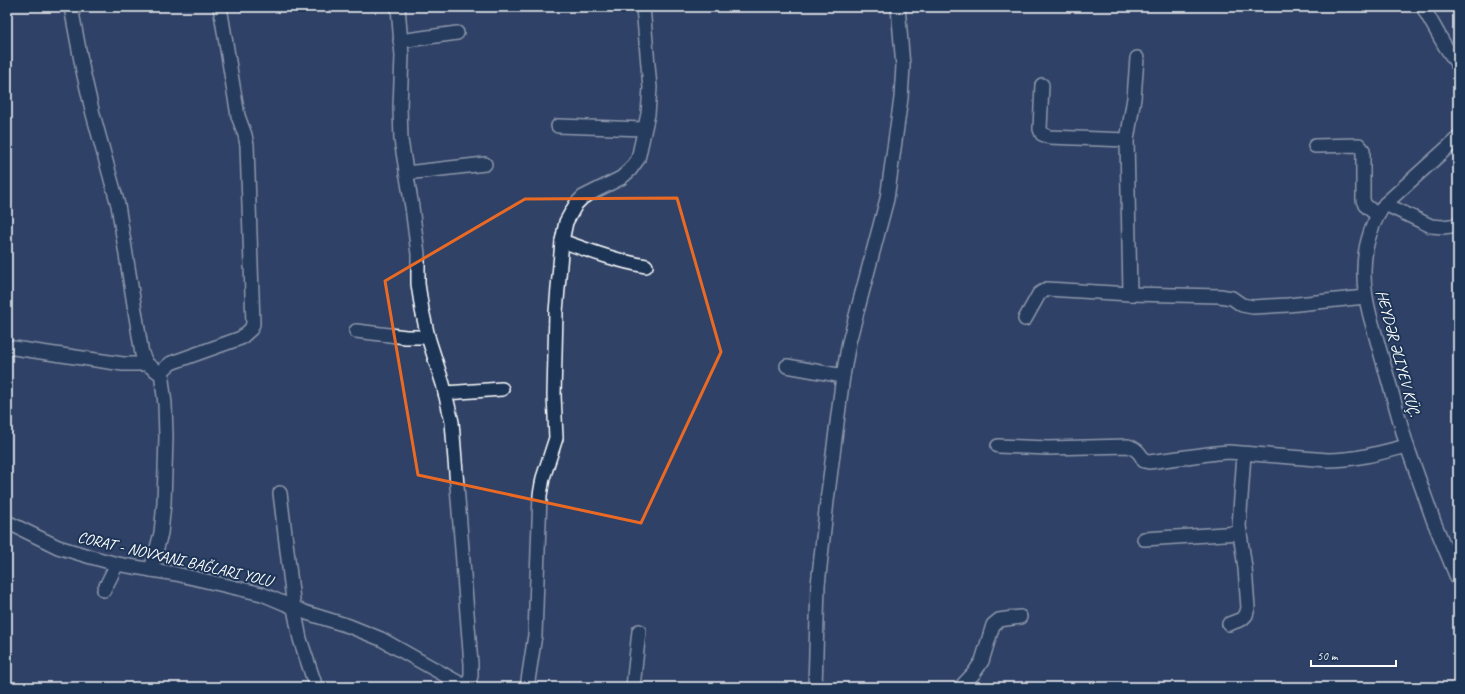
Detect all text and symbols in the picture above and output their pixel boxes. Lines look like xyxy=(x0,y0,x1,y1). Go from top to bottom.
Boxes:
street label: HEYDƏR ƏLIYEV KÜÇ. xyxy=(1372,288,1425,420)
street label: CORAT - NOVXANI BAĞLARI YOLU xyxy=(76,527,277,592)
scale bar xyxy=(1311,642,1396,668)
text: 50 m xyxy=(1317,648,1339,664)

